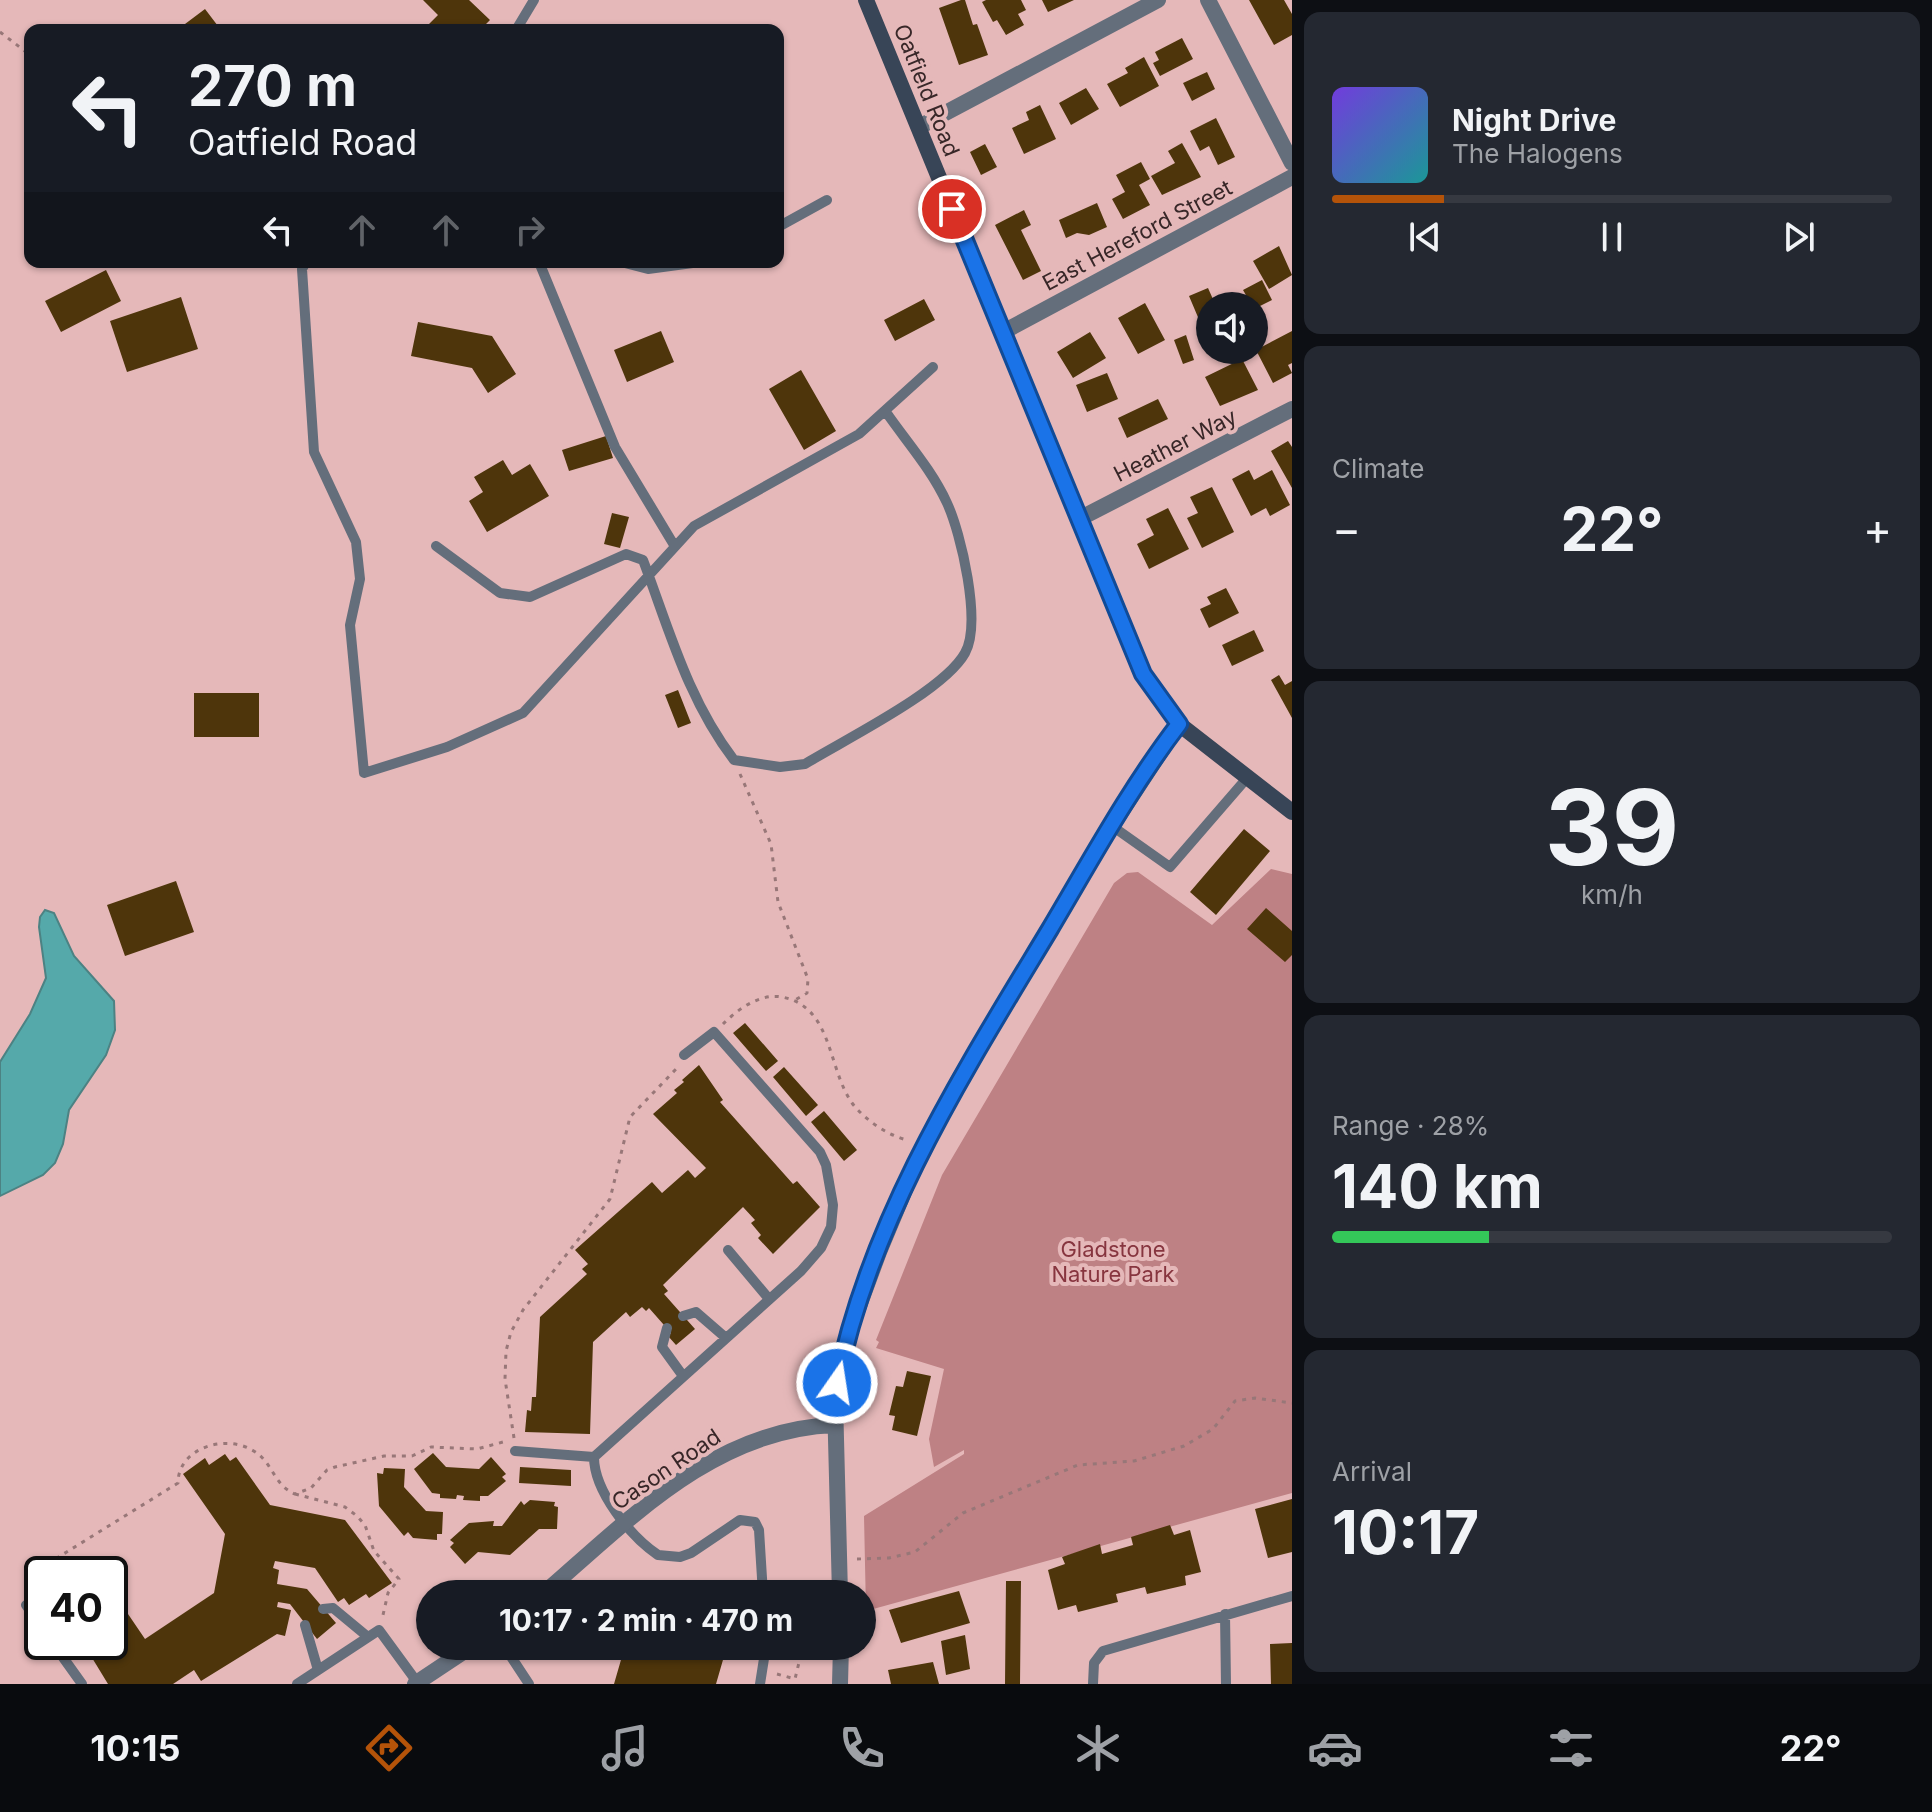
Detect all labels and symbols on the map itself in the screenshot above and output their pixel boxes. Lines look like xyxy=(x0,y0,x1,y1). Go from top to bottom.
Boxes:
street label: Oatfield Road xyxy=(889,20,965,160)
street label: East Hereford Street xyxy=(1038,174,1236,296)
pin xyxy=(918,175,986,243)
street label: Heather Way xyxy=(1109,403,1241,487)
park label: Gladstone Nature Park xyxy=(1051,1236,1175,1287)
position arrow xyxy=(795,1341,879,1425)
street label: Cason Road xyxy=(607,1423,725,1515)
speed limit sign: 40 xyxy=(24,1556,128,1660)

